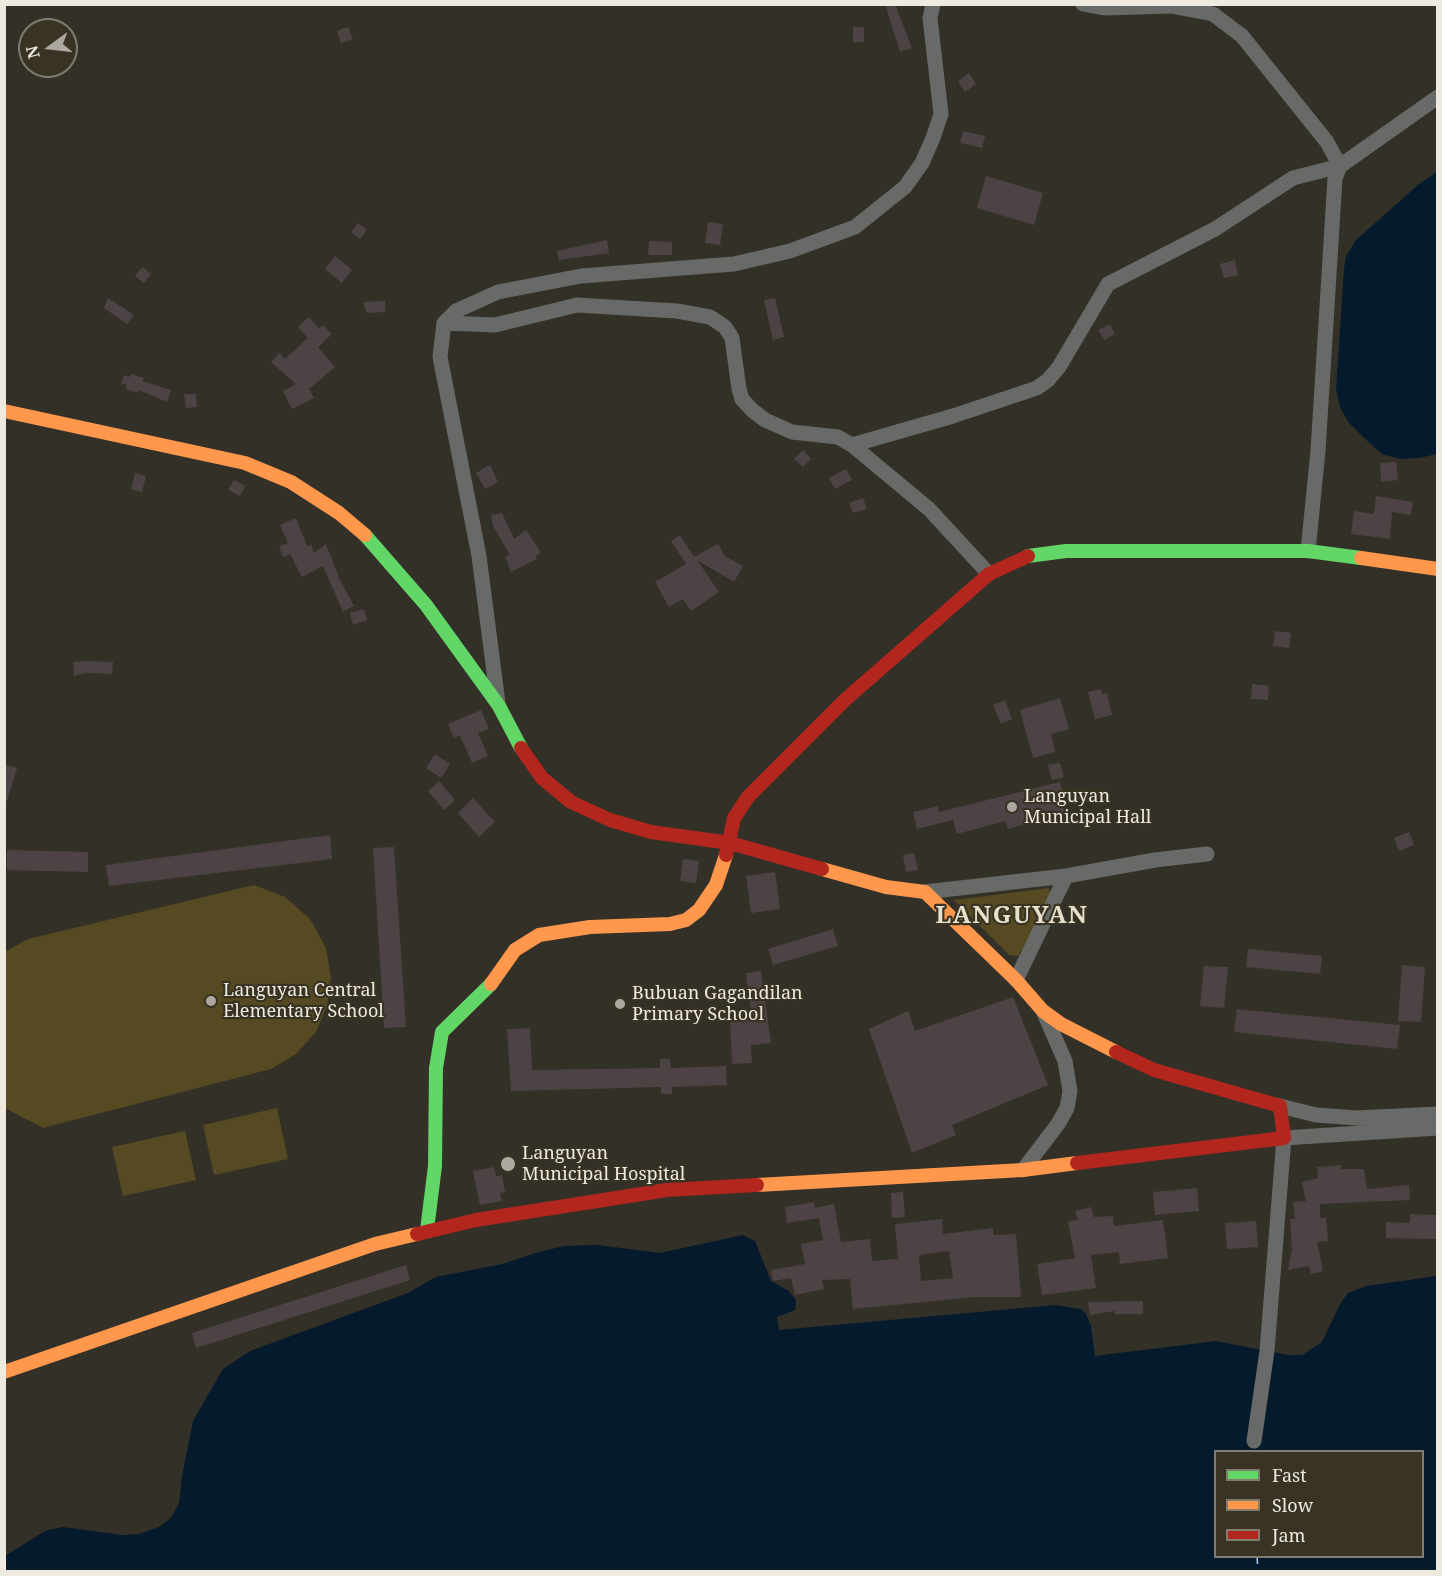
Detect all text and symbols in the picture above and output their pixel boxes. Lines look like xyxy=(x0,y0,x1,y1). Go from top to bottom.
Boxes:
north arrow xyxy=(18,18,78,78)
text: N xyxy=(20,43,45,61)
place label: Languyan Municipal Hall xyxy=(1024,786,1151,828)
marker: Languyan Municipal Hall xyxy=(1005,800,1019,814)
district label: LANGUYAN xyxy=(935,902,1089,930)
place label: Languyan Central Elementary School xyxy=(223,980,384,1022)
place label: Bubuan Gagandilan Primary School xyxy=(632,983,803,1026)
marker: Languyan Central Elementary School xyxy=(204,994,218,1008)
marker: Bubuan Gagandilan Primary School xyxy=(613,997,627,1011)
place label: Languyan Municipal Hospital xyxy=(522,1143,685,1186)
marker: Languyan Municipal Hospital xyxy=(499,1155,517,1173)
legend xyxy=(1214,1450,1424,1558)
text: Fast xyxy=(1272,1463,1307,1487)
text: Slow xyxy=(1272,1493,1313,1517)
text: Jam xyxy=(1272,1523,1306,1547)

